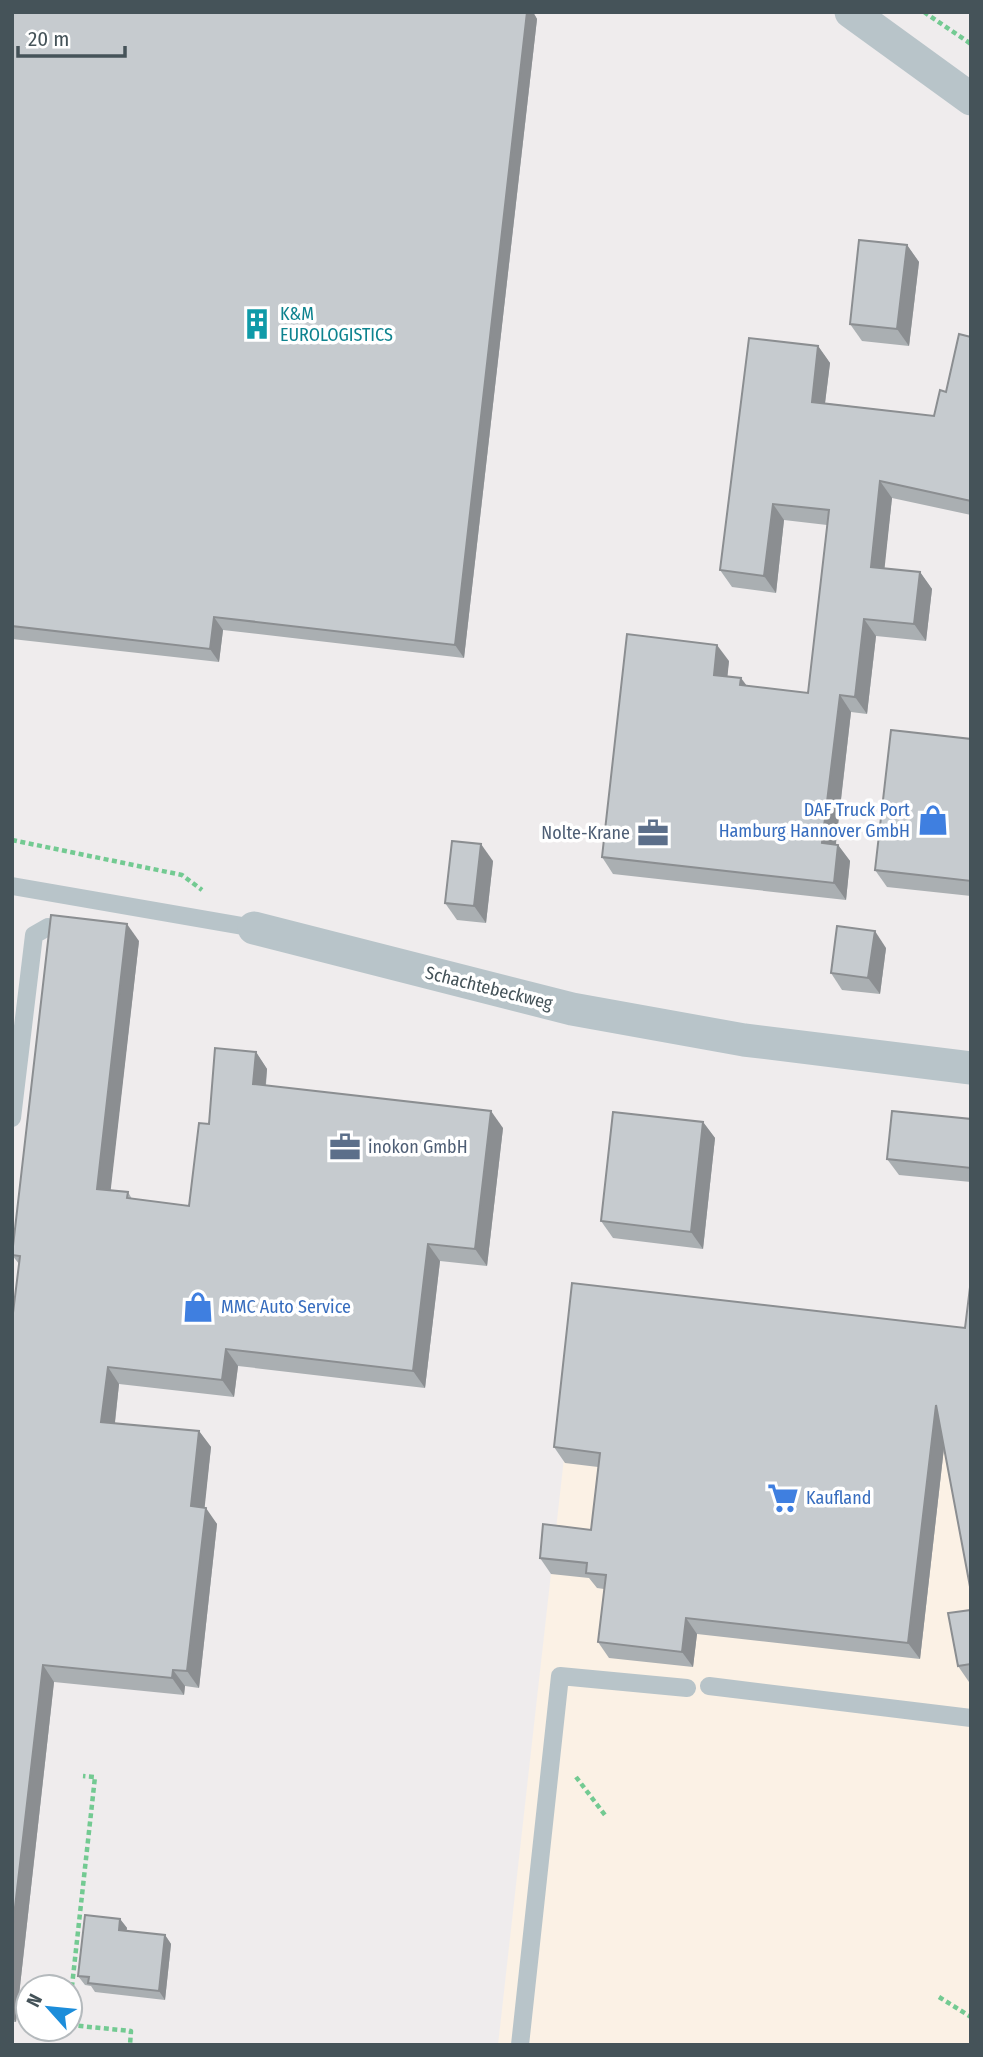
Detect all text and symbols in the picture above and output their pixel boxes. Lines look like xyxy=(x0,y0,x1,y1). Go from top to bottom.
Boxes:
scale bar xyxy=(18,14,124,58)
text: 20 m xyxy=(28,26,69,52)
place label: K&M EUROLOGISTICS xyxy=(280,303,393,346)
building icon: K&M EUROLOGISTICS xyxy=(240,307,274,341)
place label: DAF Truck Port Hamburg Hannover GmbH xyxy=(719,799,910,842)
shop icon: DAF Truck Port Hamburg Hannover GmbH xyxy=(916,803,950,837)
office icon: Nolte-Krane xyxy=(636,816,670,850)
place label: Nolte-Krane xyxy=(541,822,630,844)
street label: Schachtebeckweg xyxy=(423,962,555,1015)
office icon: inokon GmbH xyxy=(328,1130,362,1164)
place label: inokon GmbH xyxy=(368,1136,468,1158)
shop icon: MMC Auto Service xyxy=(181,1290,215,1324)
place label: MMC Auto Service xyxy=(221,1296,351,1318)
supermarket icon: Kaufland xyxy=(766,1481,800,1515)
place label: Kaufland xyxy=(806,1487,871,1509)
north arrow xyxy=(14,1973,84,2043)
text: N xyxy=(21,1990,47,2011)

